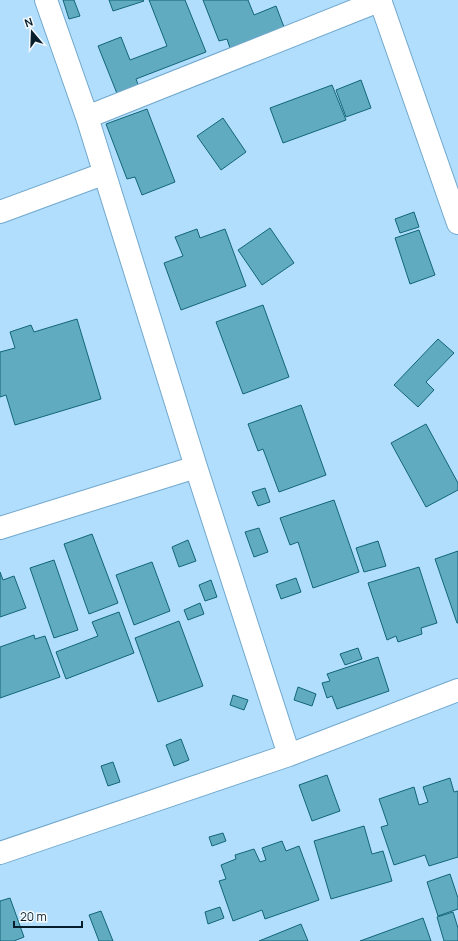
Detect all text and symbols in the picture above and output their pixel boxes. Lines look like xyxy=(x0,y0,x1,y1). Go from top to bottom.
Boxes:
north arrow xyxy=(12,12,52,52)
text: N xyxy=(22,14,35,30)
scale bar xyxy=(14,903,82,929)
text: 20 m xyxy=(20,908,47,925)

